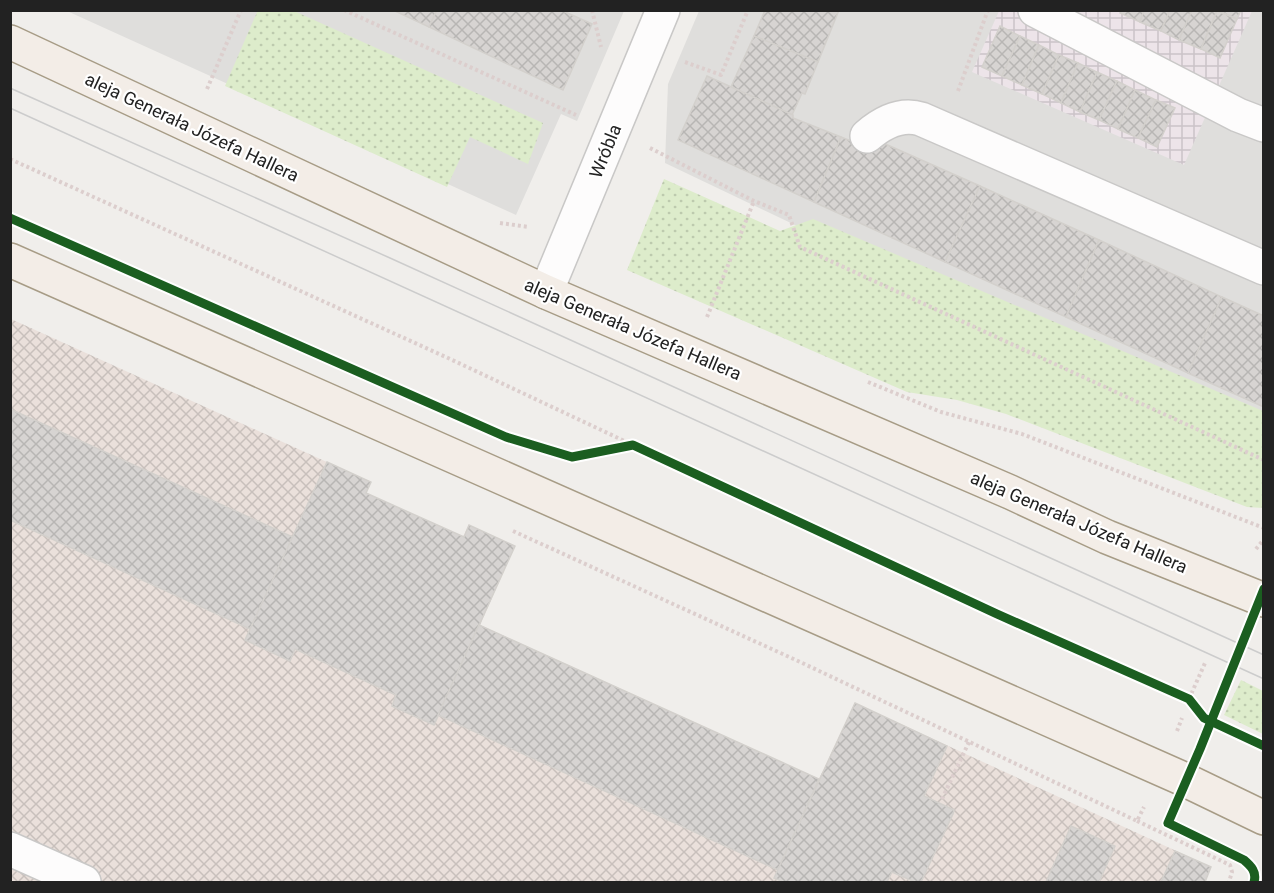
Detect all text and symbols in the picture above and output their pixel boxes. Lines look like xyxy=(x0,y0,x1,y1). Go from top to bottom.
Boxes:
street label: aleja Generała Józefa Hallera xyxy=(82,68,302,186)
street label: Wróbla xyxy=(585,121,625,181)
street label: aleja Generała Józefa Hallera xyxy=(521,274,745,384)
street label: aleja Generała Józefa Hallera xyxy=(967,467,1191,577)

